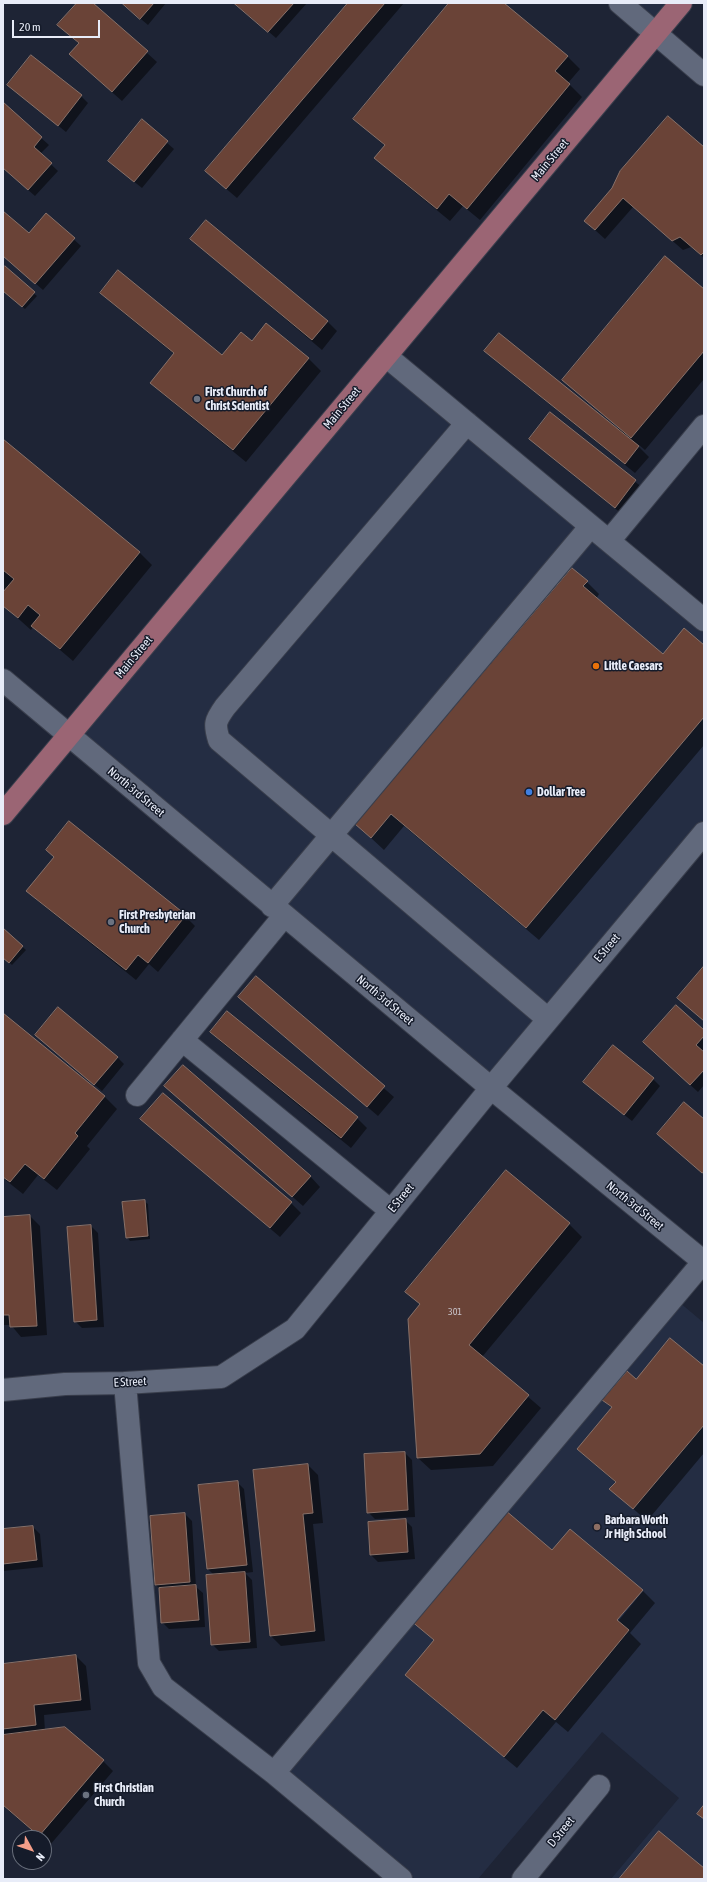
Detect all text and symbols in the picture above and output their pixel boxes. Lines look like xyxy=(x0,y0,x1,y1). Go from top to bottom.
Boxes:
scale bar xyxy=(14,12,102,38)
text: 20 m xyxy=(19,20,41,34)
street label: Main Street xyxy=(528,136,572,184)
street label: Main Street xyxy=(320,384,364,432)
place label: First Church of Christ Scientist xyxy=(205,385,269,413)
marker: First Church of Christ Scientist xyxy=(192,394,202,404)
street label: Main Street xyxy=(112,633,156,681)
place label: Little Caesars xyxy=(604,659,662,673)
marker: Little Caesars xyxy=(591,661,601,671)
street label: North 3rd Street xyxy=(105,764,167,820)
place label: Dollar Tree xyxy=(537,785,585,799)
marker: Dollar Tree xyxy=(524,787,534,797)
place label: First Presbyterian Church xyxy=(119,908,196,936)
marker: First Presbyterian Church xyxy=(106,917,116,927)
street label: E Street xyxy=(591,931,623,965)
street label: North 3rd Street xyxy=(354,972,416,1028)
street label: North 3rd Street xyxy=(603,1178,667,1234)
street label: E Street xyxy=(385,1181,417,1215)
house number: 301 xyxy=(448,1306,462,1318)
street label: E Street xyxy=(113,1374,147,1390)
place label: Barbara Worth Jr High School xyxy=(605,1513,668,1541)
marker: Barbara Worth Jr High School xyxy=(592,1522,602,1532)
place label: First Christian Church xyxy=(94,1781,154,1809)
marker: First Christian Church xyxy=(81,1790,91,1800)
street label: D Street xyxy=(544,1814,578,1850)
north arrow xyxy=(12,1830,52,1870)
text: N xyxy=(34,1851,47,1863)

